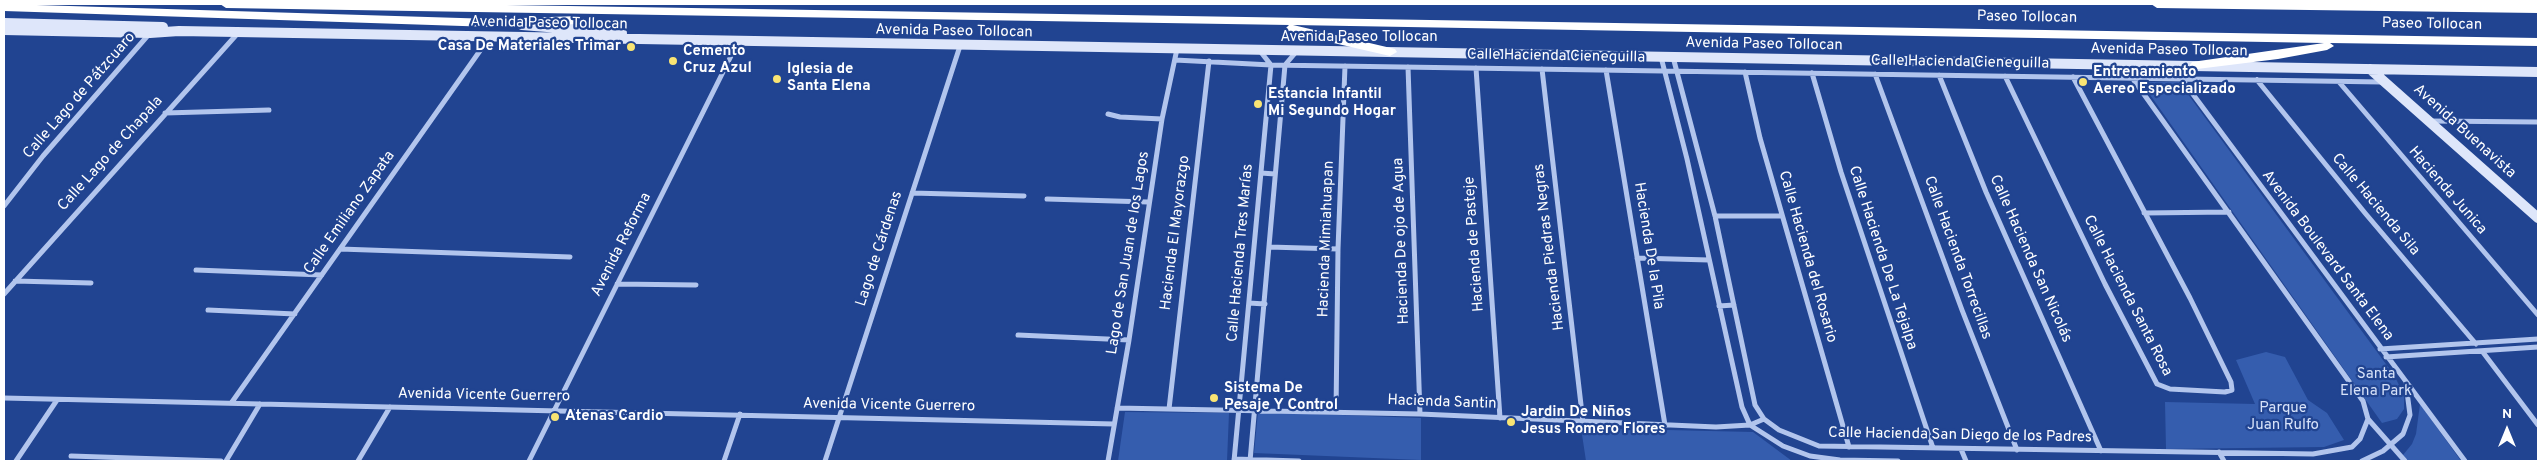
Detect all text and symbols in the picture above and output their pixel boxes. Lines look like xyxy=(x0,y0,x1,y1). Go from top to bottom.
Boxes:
street label: Paseo Tollocan xyxy=(1977,8,2077,28)
street label: Avenida Paseo Tollocan xyxy=(470,14,628,34)
street label: Paseo Tollocan xyxy=(2382,15,2482,35)
street label: Avenida Paseo Tollocan xyxy=(875,22,1033,42)
street label: Calle Lago de Pátzcuaro xyxy=(20,29,140,163)
street label: Avenida Paseo Tollocan xyxy=(1280,29,1438,47)
street label: Avenida Paseo Tollocan xyxy=(1685,35,1843,55)
place label: Casa De Materiales Trimar xyxy=(438,38,621,56)
marker: Casa De Materiales Trimar xyxy=(625,41,637,53)
street label: Avenida Paseo Tollocan xyxy=(2090,41,2248,61)
place label: Cemento Cruz Azul xyxy=(683,43,752,78)
street label: Calle Hacienda Cieneguilla xyxy=(1467,46,1645,68)
street label: Calle Hacienda Cieneguilla xyxy=(1871,52,2049,74)
marker: Cemento Cruz Azul xyxy=(667,55,679,67)
place label: Iglesia de Santa Elena xyxy=(787,61,871,96)
place label: Entrenamiento Aereo Especializado xyxy=(2093,64,2236,99)
marker: Iglesia de Santa Elena xyxy=(771,73,783,85)
marker: Entrenamiento Aereo Especializado xyxy=(2077,76,2089,88)
street label: Avenida Buenavista xyxy=(2409,81,2519,183)
place label: Estancia Infantil Mi Segundo Hogar xyxy=(1268,86,1396,121)
street label: Calle Lago de Chapala xyxy=(55,93,167,215)
marker: Estancia Infantil Mi Segundo Hogar xyxy=(1252,98,1264,110)
street label: Hacienda Junica xyxy=(2404,143,2490,239)
street label: Calle Emiliano Zapata xyxy=(301,148,399,278)
street label: Lago de San Juan de los Lagos xyxy=(1104,150,1154,356)
street label: Calle Hacienda Sila xyxy=(2327,150,2423,260)
street label: Hacienda El Mayorazgo xyxy=(1158,155,1194,311)
street label: Hacienda De ojo de Agua xyxy=(1390,157,1414,325)
street label: Hacienda Mimiahuapan xyxy=(1315,160,1339,318)
street label: Hacienda Piedras Negras xyxy=(1531,162,1569,332)
street label: Calle Hacienda Tres Marías xyxy=(1224,163,1258,343)
street label: Calle Hacienda De La Tejalpa xyxy=(1844,164,1920,352)
street label: Avenida Boulevard Santa Elena xyxy=(2257,167,2397,345)
street label: Calle Hacienda del Rosario xyxy=(1774,169,1840,345)
street label: Calle Hacienda San Nicolás xyxy=(1985,172,2075,346)
street label: Calle Hacienda Torrecillas xyxy=(1919,174,1995,342)
street label: Hacienda de Pasteje xyxy=(1461,176,1489,312)
street label: Hacienda De la Pila xyxy=(1629,181,1667,311)
street label: Lago de Cárdenas xyxy=(853,189,907,309)
street label: Avenida Reforma xyxy=(588,190,656,300)
street label: Calle Hacienda Santa Rosa xyxy=(2079,213,2175,379)
park label: Santa Elena Park xyxy=(2340,366,2412,401)
place label: Sistema De Pesaje Y Control xyxy=(1224,380,1338,415)
street label: Avenida Vicente Guerrero xyxy=(398,385,570,407)
marker: Sistema De Pesaje Y Control xyxy=(1208,392,1220,404)
street label: Hacienda Santin xyxy=(1387,392,1497,414)
street label: Avenida Vicente Guerrero xyxy=(803,395,975,417)
park label: Parque Juan Rulfo xyxy=(2247,400,2319,435)
place label: Jardin De Niños Jesus Romero Flores xyxy=(1521,404,1666,439)
north arrow xyxy=(2482,405,2532,455)
text: N xyxy=(2502,406,2512,423)
place label: Atenas Cardio xyxy=(565,408,663,426)
marker: Atenas Cardio xyxy=(549,411,561,423)
marker: Jardin De Niños Jesus Romero Flores xyxy=(1505,416,1517,428)
street label: Calle Hacienda San Diego de los Padres xyxy=(1828,425,2092,447)

